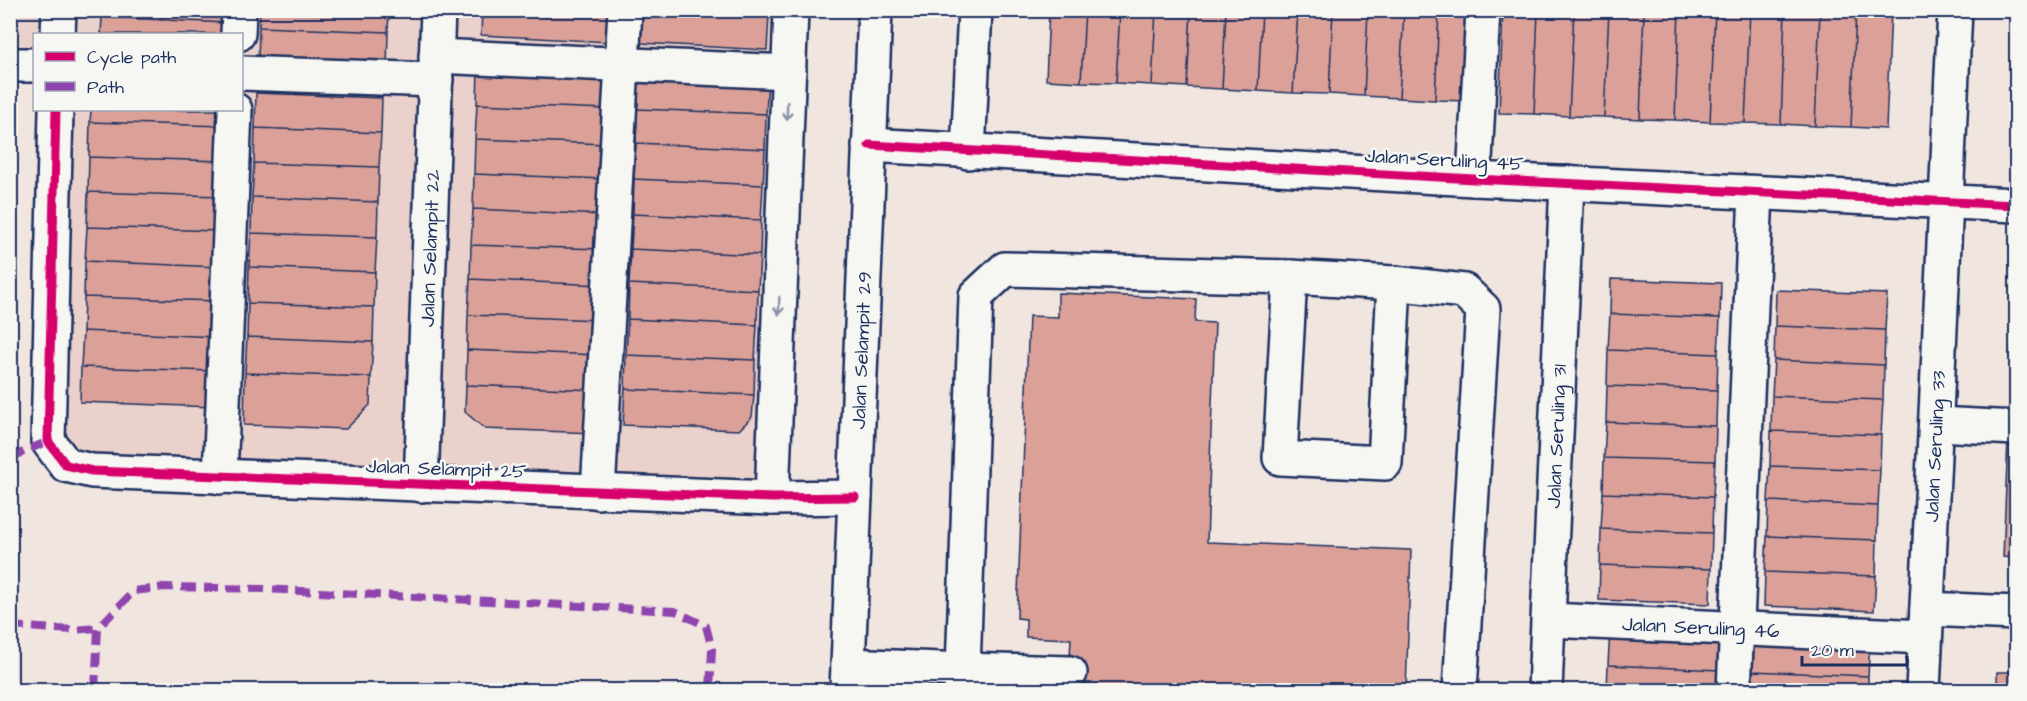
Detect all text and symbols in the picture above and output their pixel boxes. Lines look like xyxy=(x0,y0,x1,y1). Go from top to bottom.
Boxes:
legend xyxy=(33,33,243,111)
text: Cycle path xyxy=(87,45,176,71)
text: Path xyxy=(87,75,124,100)
one-way arrow xyxy=(781,100,793,120)
street label: Jalan Seruling 45 xyxy=(1364,142,1524,179)
street label: Jalan Selampit 22 xyxy=(414,168,447,328)
street label: Jalan Selampit 29 xyxy=(845,271,879,430)
one-way arrow xyxy=(774,295,785,315)
street label: Jalan Seruling 31 xyxy=(1540,363,1574,509)
street label: Jalan Seruling 33 xyxy=(1918,370,1953,523)
street label: Jalan Selampit 25 xyxy=(365,452,527,486)
street label: Jalan Seruling 46 xyxy=(1621,610,1781,645)
scale bar xyxy=(1802,629,1907,667)
text: 20 m xyxy=(1811,638,1854,663)

